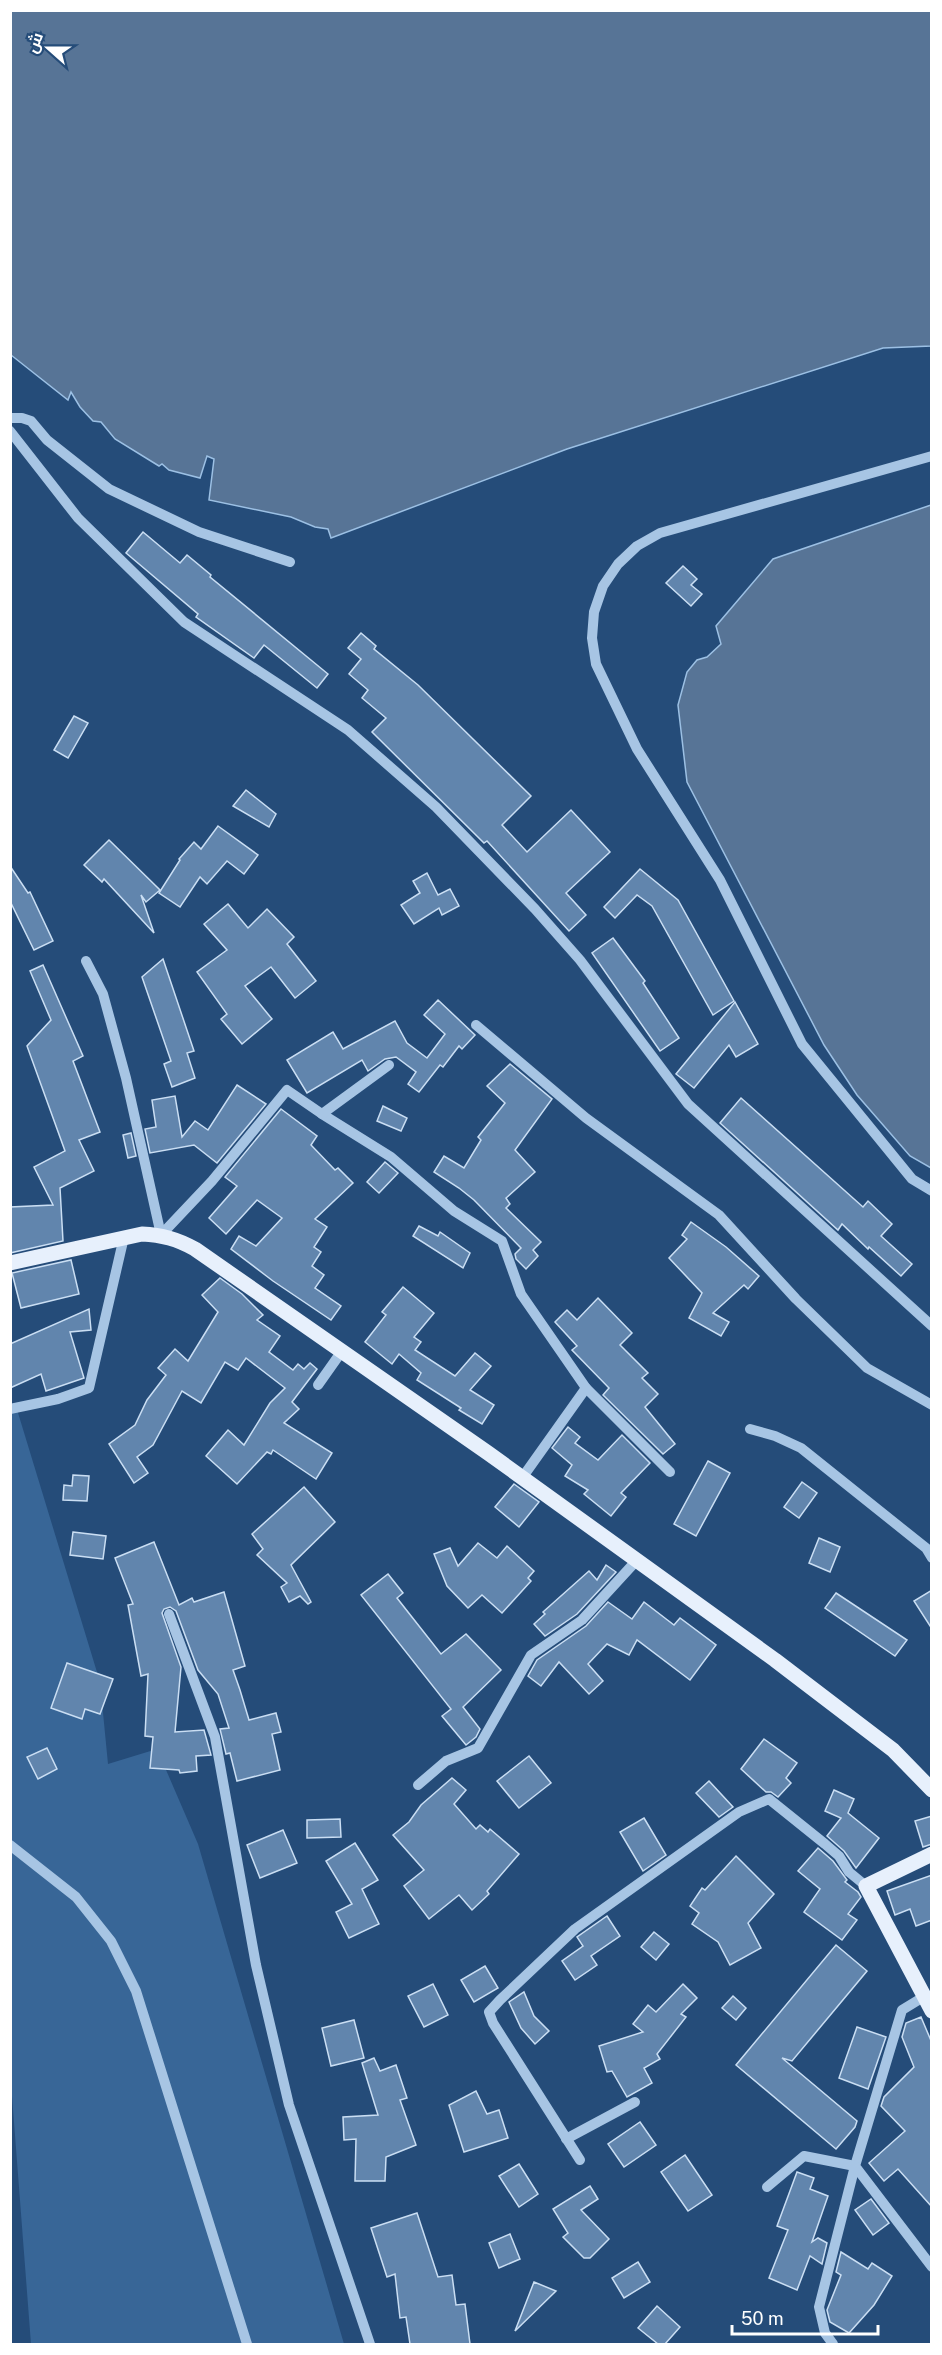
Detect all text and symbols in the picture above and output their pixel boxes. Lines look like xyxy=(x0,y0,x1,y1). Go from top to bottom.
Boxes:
north arrow xyxy=(18,18,78,78)
text: ش xyxy=(22,30,47,56)
scale bar xyxy=(732,2298,878,2336)
text: 50 m xyxy=(741,2308,784,2329)

